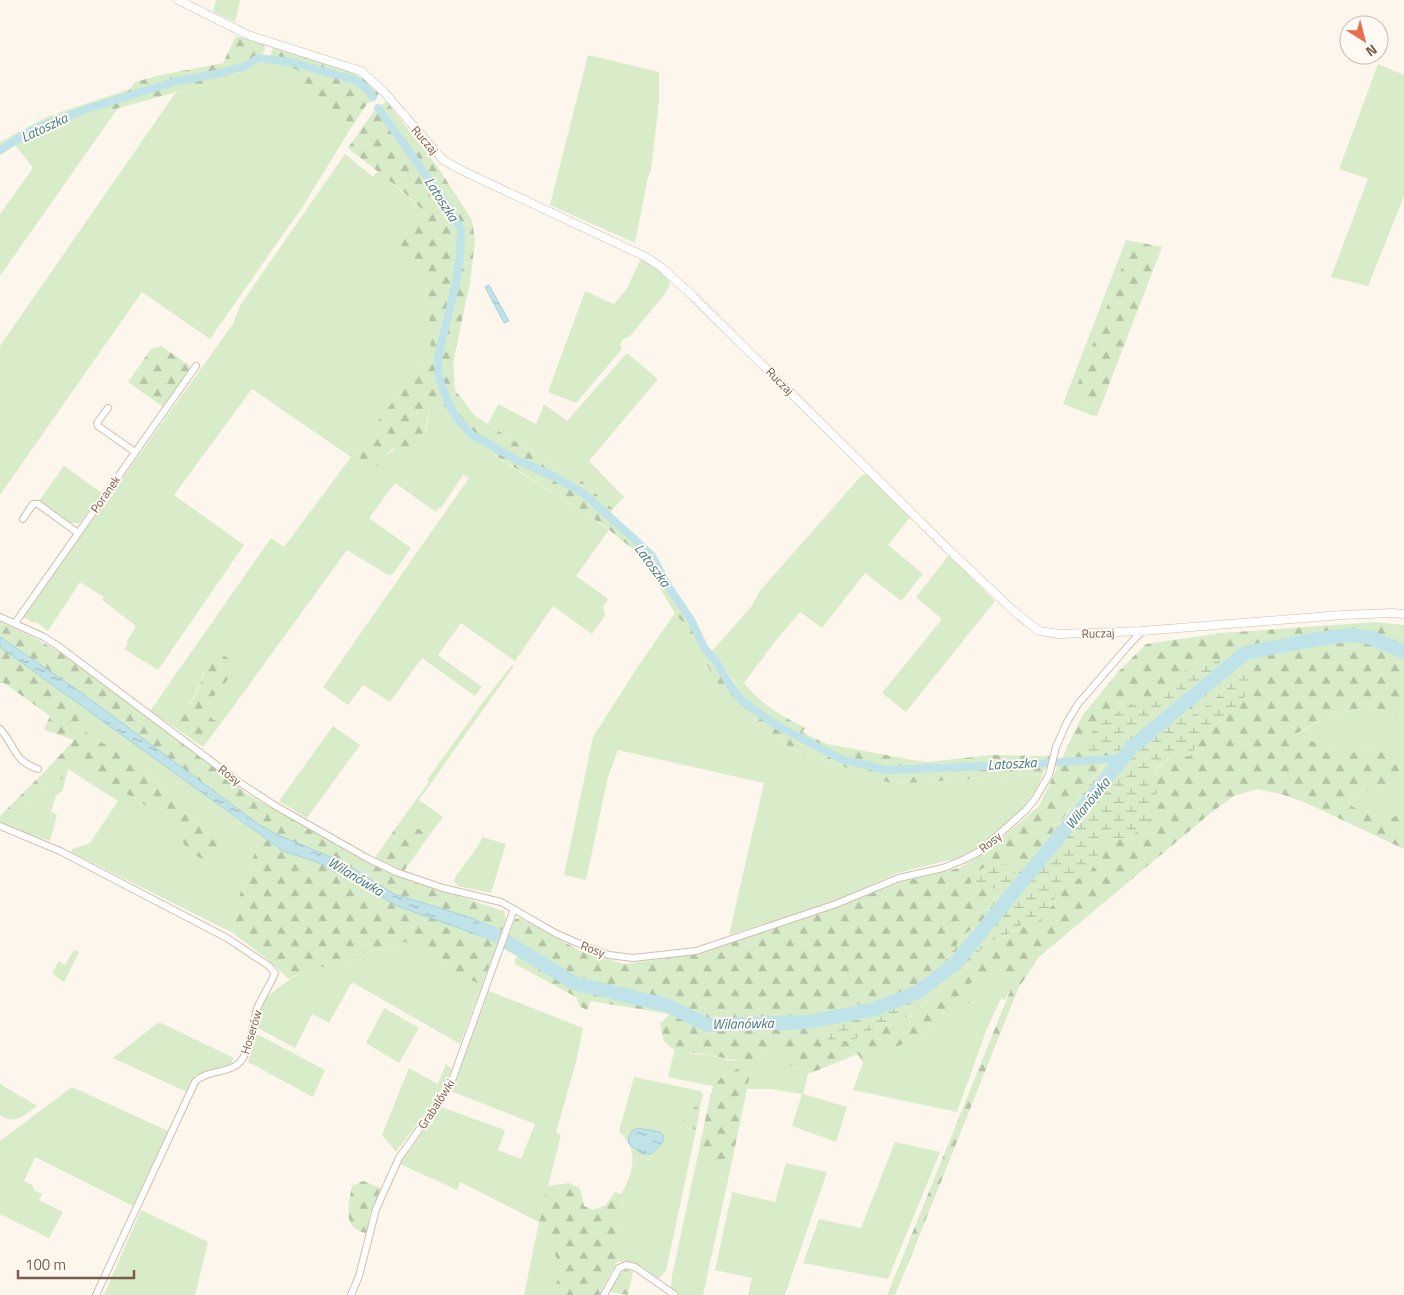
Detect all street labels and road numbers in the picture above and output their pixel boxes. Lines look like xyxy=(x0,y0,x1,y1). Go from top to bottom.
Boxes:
street label: Ruczaj xyxy=(407,121,443,159)
street label: Ruczaj xyxy=(762,363,798,399)
street label: Poranek xyxy=(85,471,125,517)
street label: Ruczaj xyxy=(1081,623,1115,643)
street label: Rosy xyxy=(214,760,246,790)
street label: Rosy xyxy=(974,827,1006,857)
street label: Rosy xyxy=(578,936,608,962)
street label: Hoserów xyxy=(235,1007,267,1057)
street label: Grabalówki xyxy=(413,1075,459,1133)

